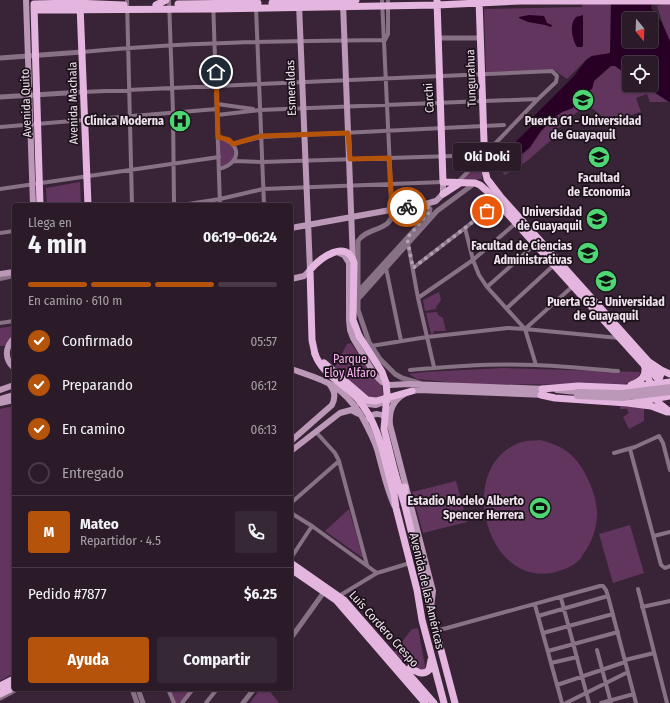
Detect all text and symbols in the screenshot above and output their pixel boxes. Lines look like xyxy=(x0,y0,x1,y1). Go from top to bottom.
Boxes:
north arrow xyxy=(622,12,658,48)
map controls xyxy=(622,12,658,92)
street label: Tungurahua xyxy=(463,49,479,107)
pin xyxy=(199,55,233,89)
button: locate xyxy=(622,56,658,92)
street label: Esmeraldas xyxy=(283,60,299,116)
street label: Avenida Machala xyxy=(65,61,81,144)
icon: home xyxy=(205,61,227,83)
street label: Avenida Quito xyxy=(18,68,34,138)
street label: Carchi xyxy=(421,83,437,113)
school or university icon: Puerta G1 - Universidad de Guayaquil xyxy=(570,87,596,113)
hospital icon: Clínica Moderna xyxy=(167,108,193,134)
place label: Clínica Moderna xyxy=(84,114,164,128)
place label: Puerta G1 - Universidad de Guayaquil xyxy=(525,114,641,142)
callout: Oki Doki xyxy=(453,143,521,171)
school or university icon: Facultad de Economía xyxy=(586,144,612,170)
text: Oki Doki xyxy=(464,149,510,164)
place label: Facultad de Economía xyxy=(568,171,630,199)
courier xyxy=(387,187,427,227)
pin xyxy=(470,194,504,228)
icon: bike xyxy=(396,196,418,218)
icon: bag xyxy=(476,200,498,222)
place label: Universidad de Guayaquil xyxy=(517,205,583,233)
school or university icon: Universidad de Guayaquil xyxy=(584,206,610,232)
text: Llega en xyxy=(28,215,72,230)
text: 06:19–06:24 xyxy=(203,228,277,246)
text: 4 min xyxy=(28,229,87,260)
place label: Facultad de Ciencias Administrativas xyxy=(471,239,573,267)
school or university icon: Facultad de Ciencias Administrativas xyxy=(575,240,601,266)
school or university icon: Puerta G3 - Universidad de Guayaquil xyxy=(593,268,619,294)
text: En camino · 610 m xyxy=(28,293,122,308)
place label: Puerta G3 - Universidad de Guayaquil xyxy=(547,295,665,323)
icon: check xyxy=(28,330,50,352)
text: Confirmado xyxy=(62,332,133,350)
text: 05:57 xyxy=(250,334,277,349)
park label: Parque Eloy Alfaro xyxy=(324,352,376,380)
icon: check xyxy=(28,374,50,396)
text: Preparando xyxy=(62,376,133,394)
text: 06:12 xyxy=(251,378,277,393)
icon: check xyxy=(28,418,50,440)
text: En camino xyxy=(62,420,125,438)
text: 06:13 xyxy=(251,422,277,437)
text: Entregado xyxy=(62,464,124,482)
place label: Estadio Modelo Alberto Spencer Herrera xyxy=(408,494,525,522)
sports icon: Estadio Modelo Alberto Spencer Herrera xyxy=(527,495,553,521)
button: phone xyxy=(235,511,277,553)
text: Mateo xyxy=(80,515,119,533)
text: M xyxy=(44,523,54,541)
street label: Avenida de las Américas xyxy=(407,532,447,650)
text: Repartidor · 4.5 xyxy=(80,533,161,548)
text: Pedido #7877 xyxy=(28,585,107,603)
text: $6.25 xyxy=(244,585,277,603)
street label: Luís Cordero Crespo xyxy=(346,588,422,670)
button: Ayuda xyxy=(28,637,149,683)
button: Compartir xyxy=(157,637,277,683)

